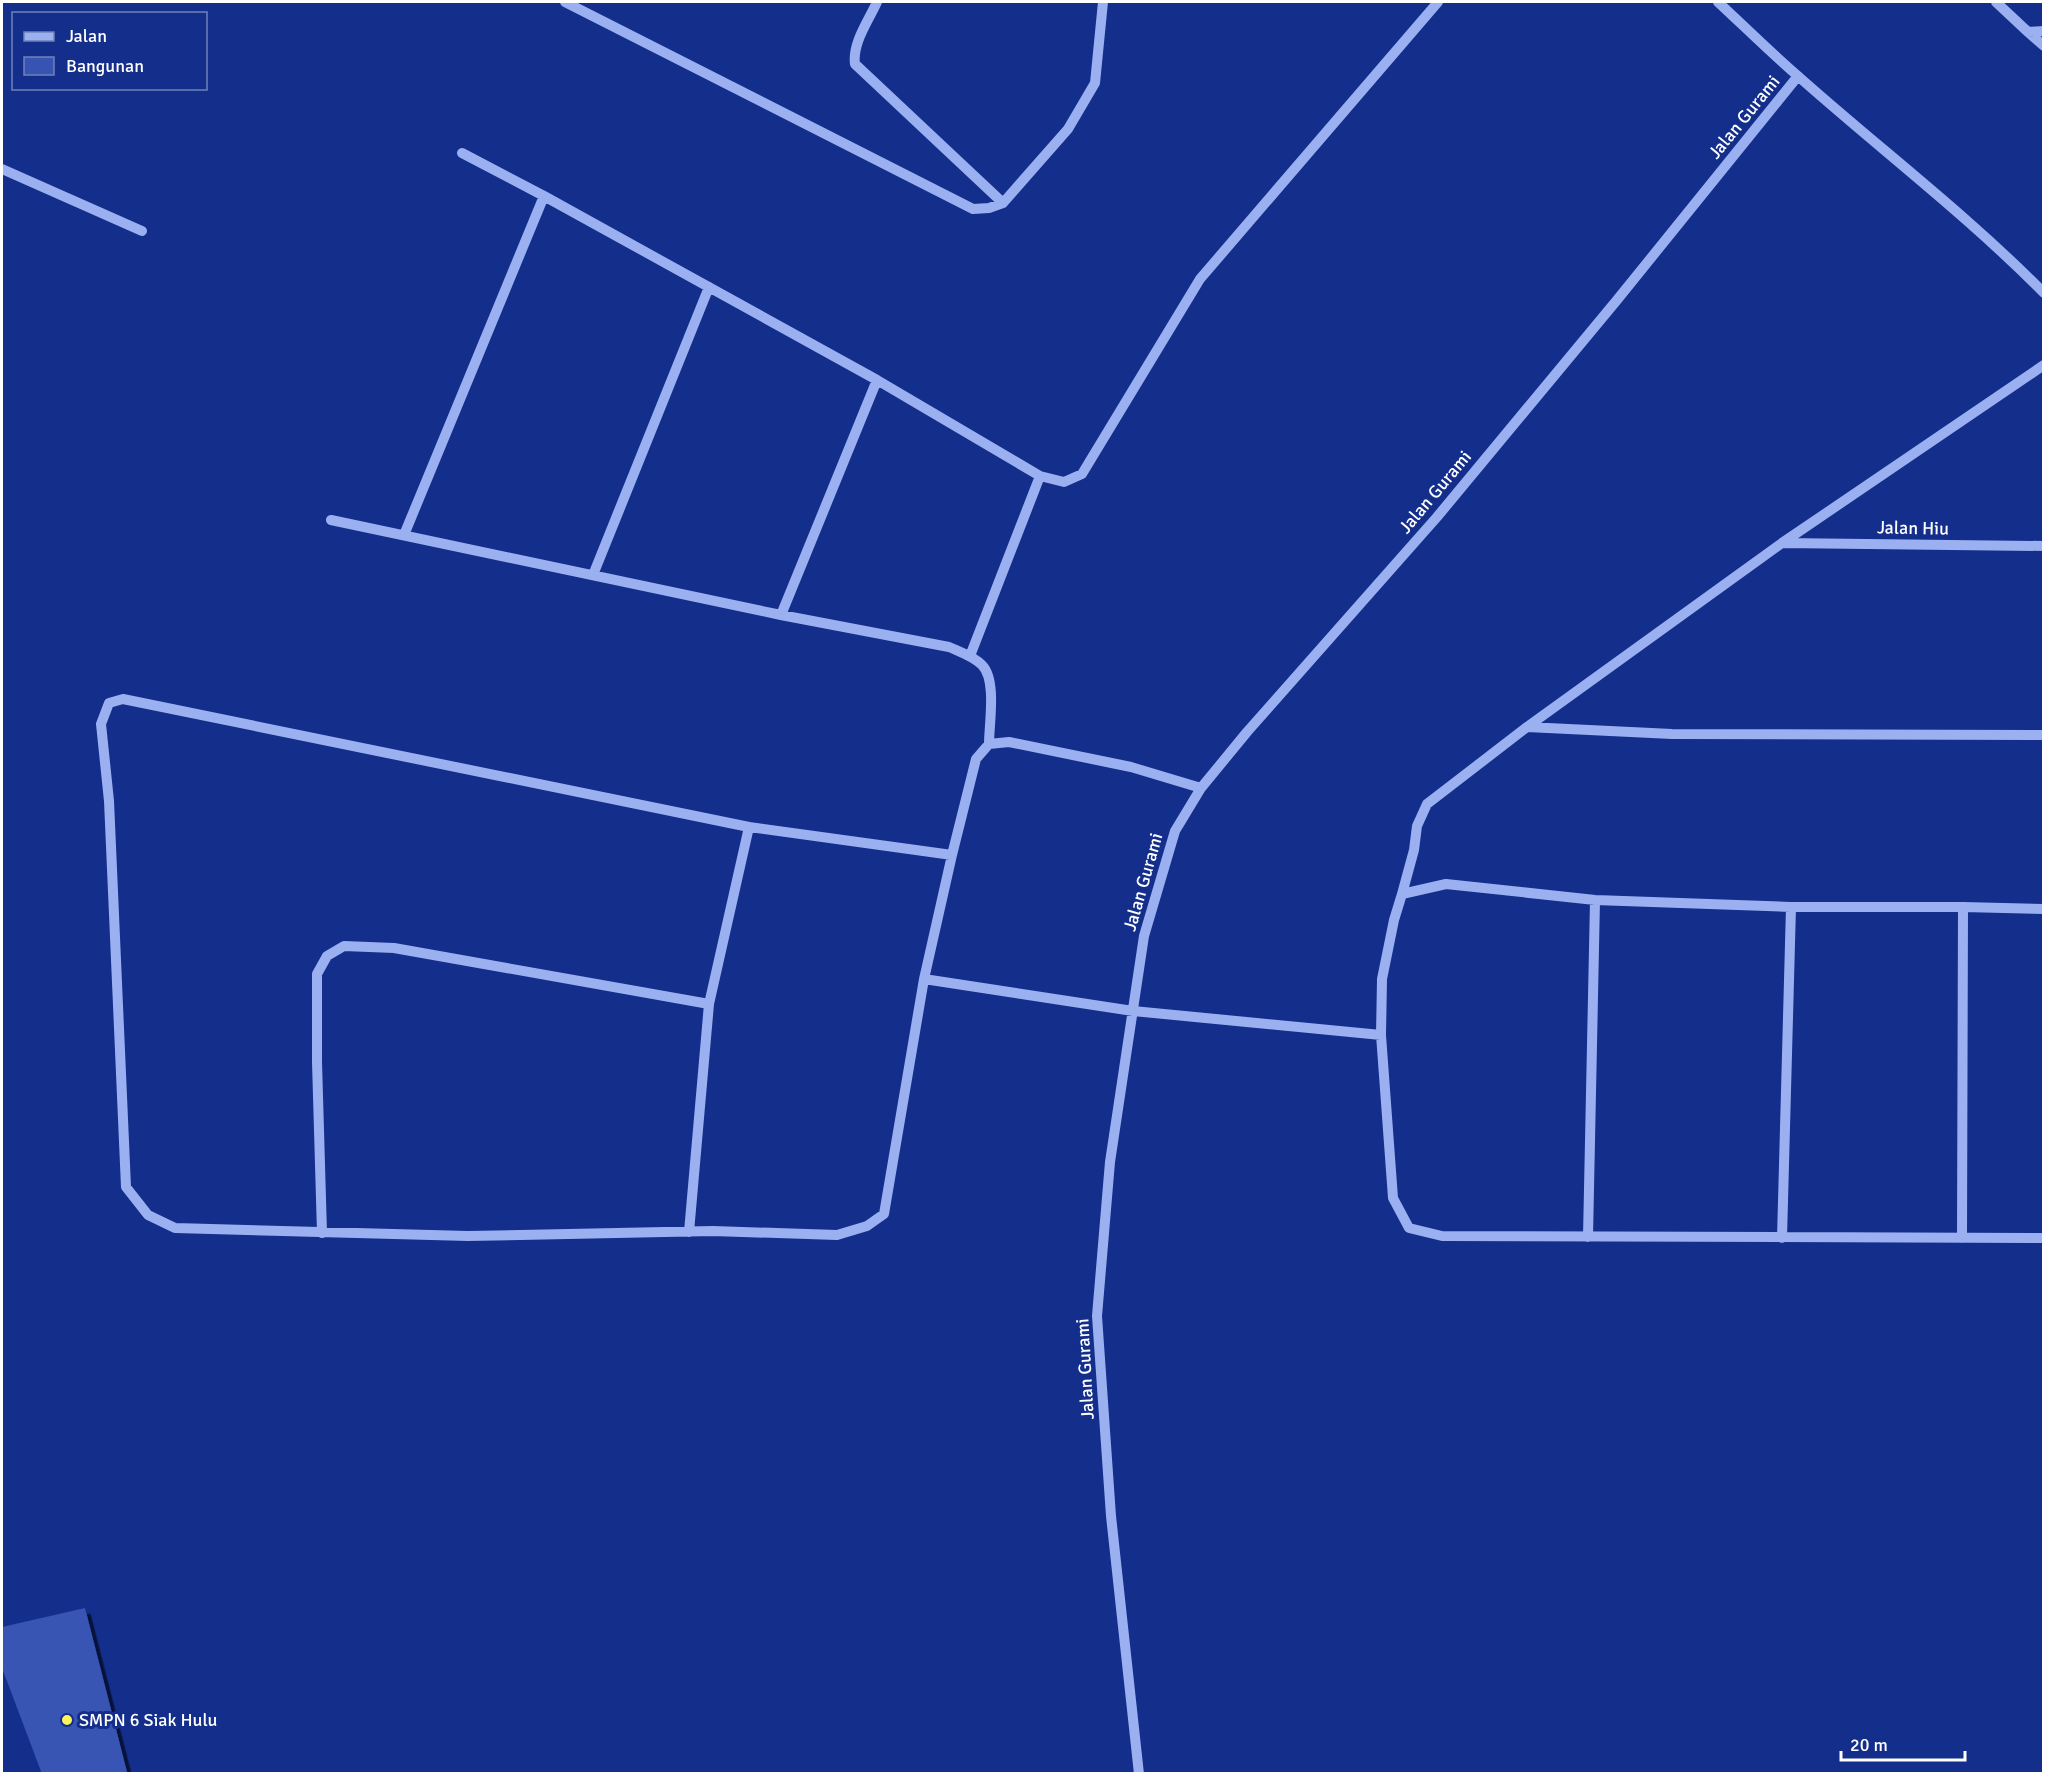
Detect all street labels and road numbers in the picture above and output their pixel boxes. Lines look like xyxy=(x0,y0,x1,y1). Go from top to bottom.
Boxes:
street label: Jalan Gurami xyxy=(1704,71,1784,163)
street label: Jalan Gurami xyxy=(1394,446,1476,538)
street label: Jalan Hiu xyxy=(1877,516,1949,540)
street label: Jalan Gurami xyxy=(1118,830,1168,934)
street label: Jalan Gurami xyxy=(1071,1318,1099,1420)

